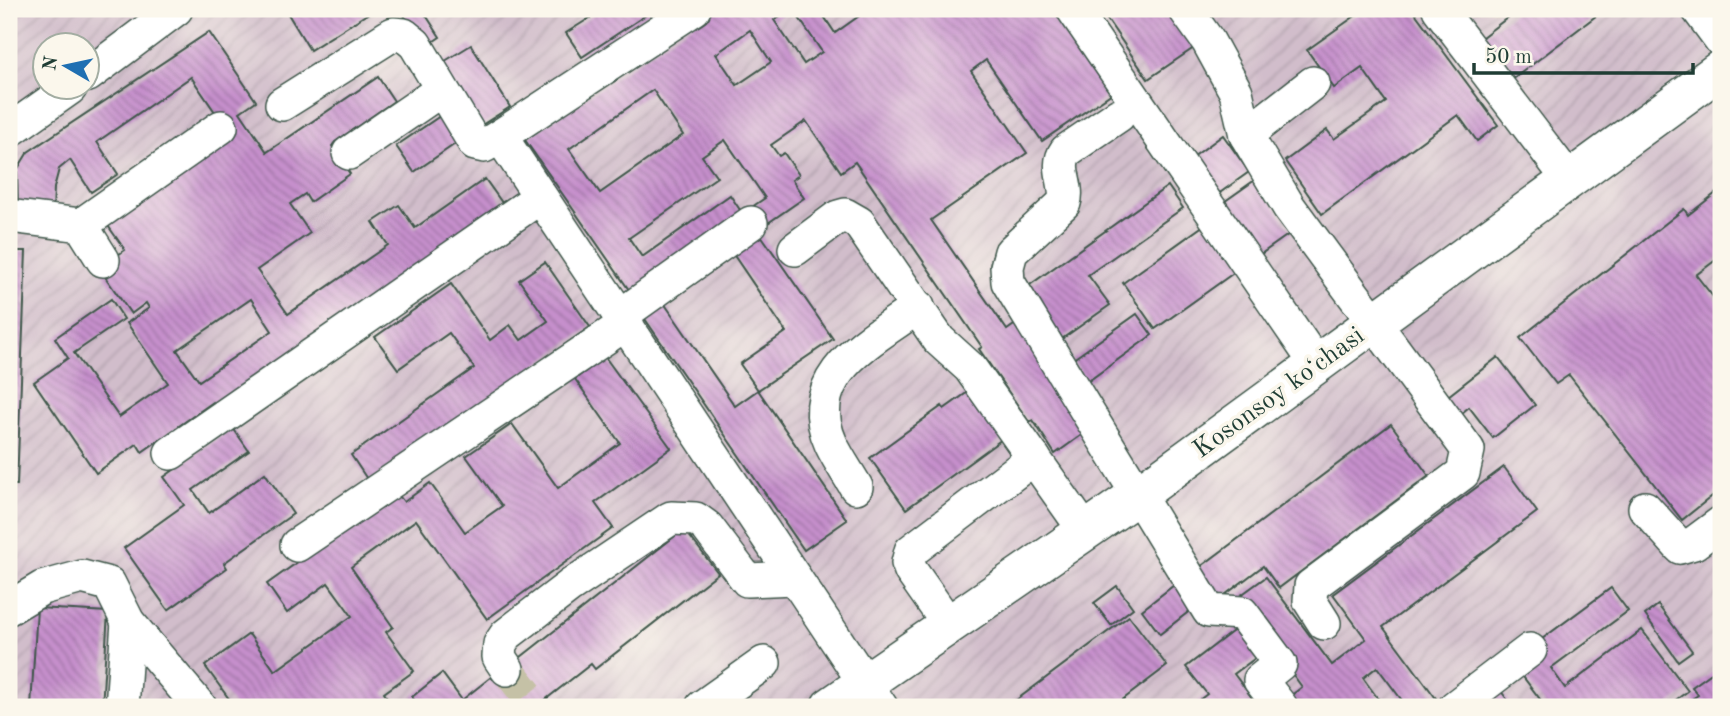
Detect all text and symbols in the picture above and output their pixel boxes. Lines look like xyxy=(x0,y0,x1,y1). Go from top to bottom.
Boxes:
north arrow xyxy=(32,32,102,102)
scale bar xyxy=(1474,32,1693,76)
text: 50 m xyxy=(1485,47,1532,68)
text: N xyxy=(41,55,62,72)
street label: Kosonsoy koʻchasi xyxy=(1189,322,1369,464)

